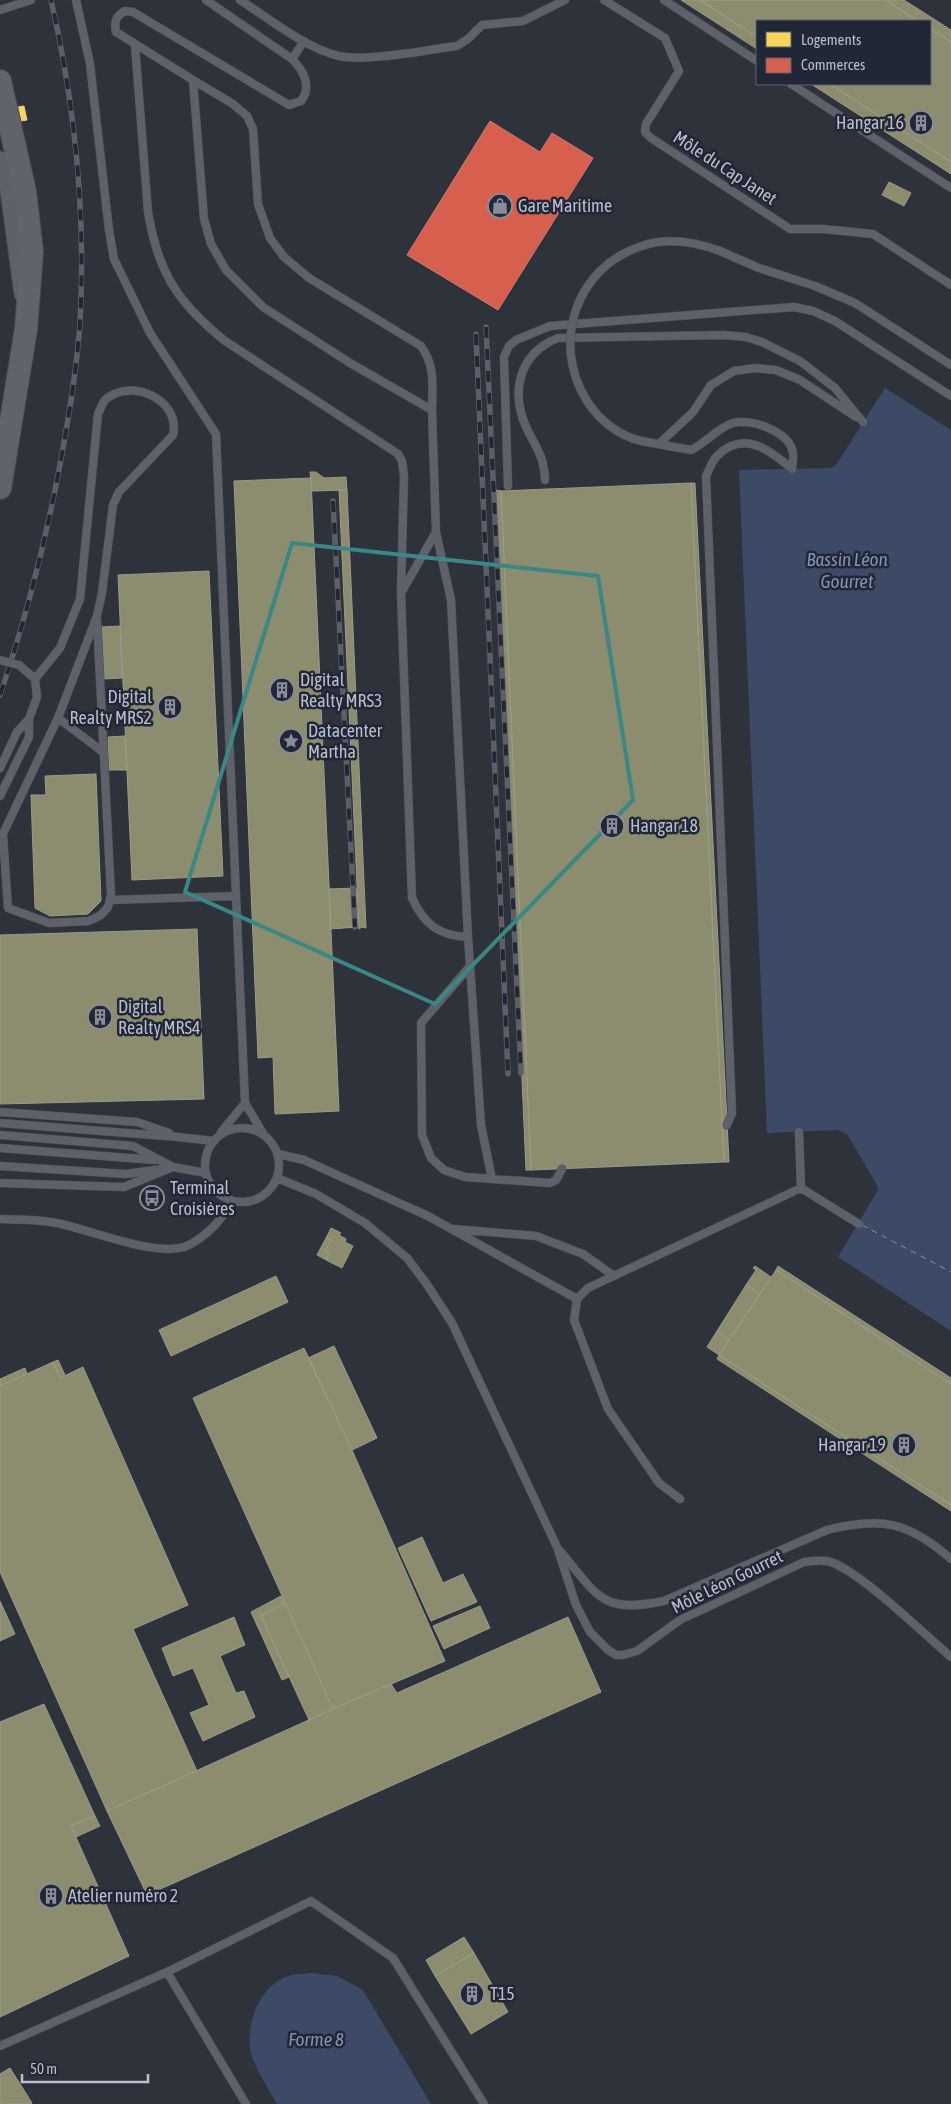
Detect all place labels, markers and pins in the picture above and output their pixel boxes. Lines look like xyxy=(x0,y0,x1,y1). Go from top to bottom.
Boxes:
building icon: Hangar 16 xyxy=(908,110,934,136)
place label: Hangar 16 xyxy=(836,112,904,133)
shop icon: Gare Maritime xyxy=(487,193,513,219)
place label: Gare Maritime xyxy=(518,195,612,216)
place label: Digital Realty MRS3 xyxy=(300,669,382,711)
building icon: Digital Realty MRS3 xyxy=(269,677,295,703)
place label: Digital Realty MRS2 xyxy=(70,686,152,728)
building icon: Digital Realty MRS2 xyxy=(157,694,183,720)
place label: Datacenter Martha xyxy=(308,720,383,762)
place icon: Datacenter Martha xyxy=(278,728,304,754)
building icon: Hangar 18 xyxy=(599,813,625,839)
place label: Hangar 18 xyxy=(630,815,698,836)
place label: Digital Realty MRS4 xyxy=(118,996,200,1038)
building icon: Digital Realty MRS4 xyxy=(87,1004,113,1030)
place label: Terminal Croisières xyxy=(170,1177,235,1219)
bus stop icon: Terminal Croisières xyxy=(139,1185,165,1211)
building icon: Hangar 19 xyxy=(891,1432,917,1458)
place label: Hangar 19 xyxy=(818,1434,886,1455)
building icon: Atelier numéro 2 xyxy=(38,1883,64,1909)
place label: Atelier numéro 2 xyxy=(68,1885,178,1906)
building icon: T15 xyxy=(459,1981,485,2007)
place label: T15 xyxy=(490,1983,515,2004)

